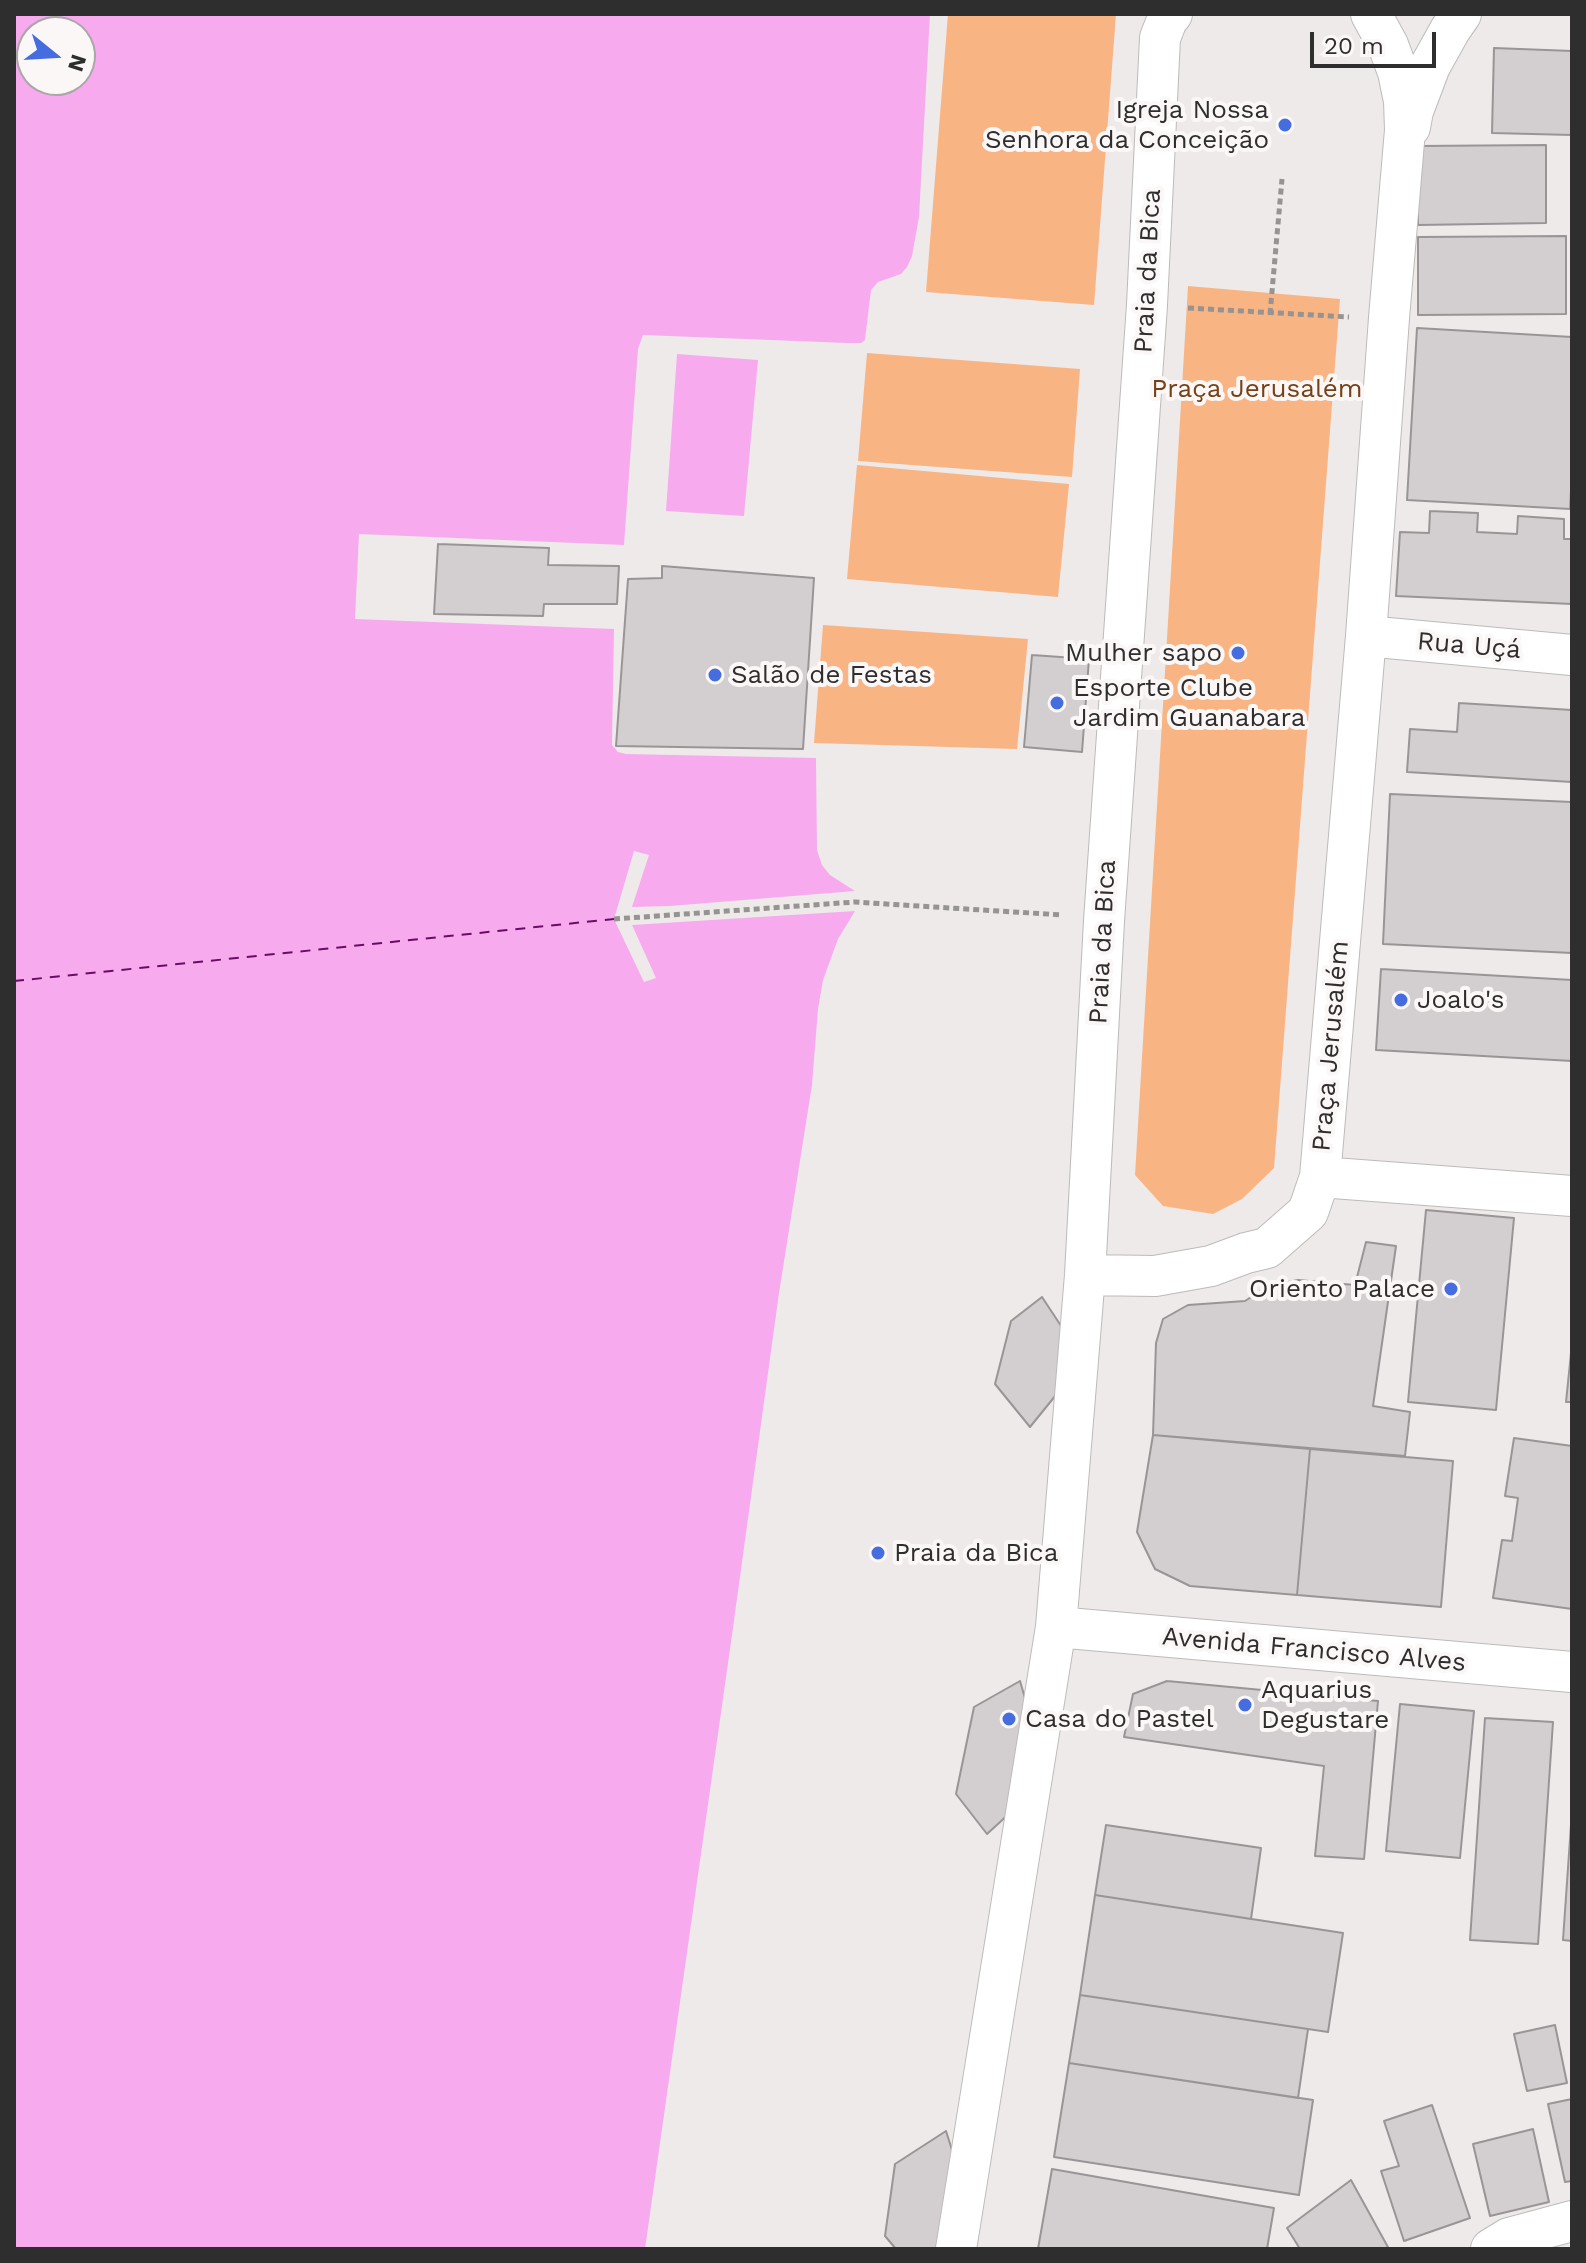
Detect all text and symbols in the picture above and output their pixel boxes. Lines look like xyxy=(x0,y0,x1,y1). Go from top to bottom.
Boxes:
north arrow xyxy=(16,16,96,96)
scale bar xyxy=(1314,16,1440,66)
text: 20 m xyxy=(1324,32,1384,60)
text: N xyxy=(63,51,92,75)
place label: Igreja Nossa Senhora da Conceição xyxy=(985,94,1269,156)
marker: Igreja Nossa Senhora da Conceição xyxy=(1276,116,1294,134)
street label: Praia da Bica xyxy=(1128,188,1168,354)
park label: Praça Jerusalém xyxy=(1151,373,1363,405)
street label: Rua Uçá xyxy=(1416,626,1522,666)
place label: Mulher sapo xyxy=(1065,637,1222,669)
marker: Mulher sapo xyxy=(1229,644,1247,662)
place label: Salão de Festas xyxy=(731,659,932,691)
marker: Salão de Festas xyxy=(706,666,724,684)
place label: Esporte Clube Jardim Guanabara xyxy=(1073,672,1305,734)
marker: Esporte Clube Jardim Guanabara xyxy=(1048,694,1066,712)
street label: Praia da Bica xyxy=(1083,859,1123,1025)
street label: Praça Jerusalém xyxy=(1306,939,1356,1153)
place label: Joalo's xyxy=(1417,984,1504,1016)
marker: Joalo's xyxy=(1392,991,1410,1009)
place label: Oriento Palace xyxy=(1249,1273,1435,1305)
marker: Oriento Palace xyxy=(1442,1280,1460,1298)
place label: Praia da Bica xyxy=(894,1537,1058,1569)
marker: Praia da Bica xyxy=(869,1544,887,1562)
street label: Avenida Francisco Alves xyxy=(1161,1621,1467,1679)
place label: Aquarius Degustare xyxy=(1261,1674,1389,1736)
marker: Aquarius Degustare xyxy=(1236,1696,1254,1714)
place label: Casa do Pastel xyxy=(1025,1703,1214,1735)
marker: Casa do Pastel xyxy=(1000,1710,1018,1728)

